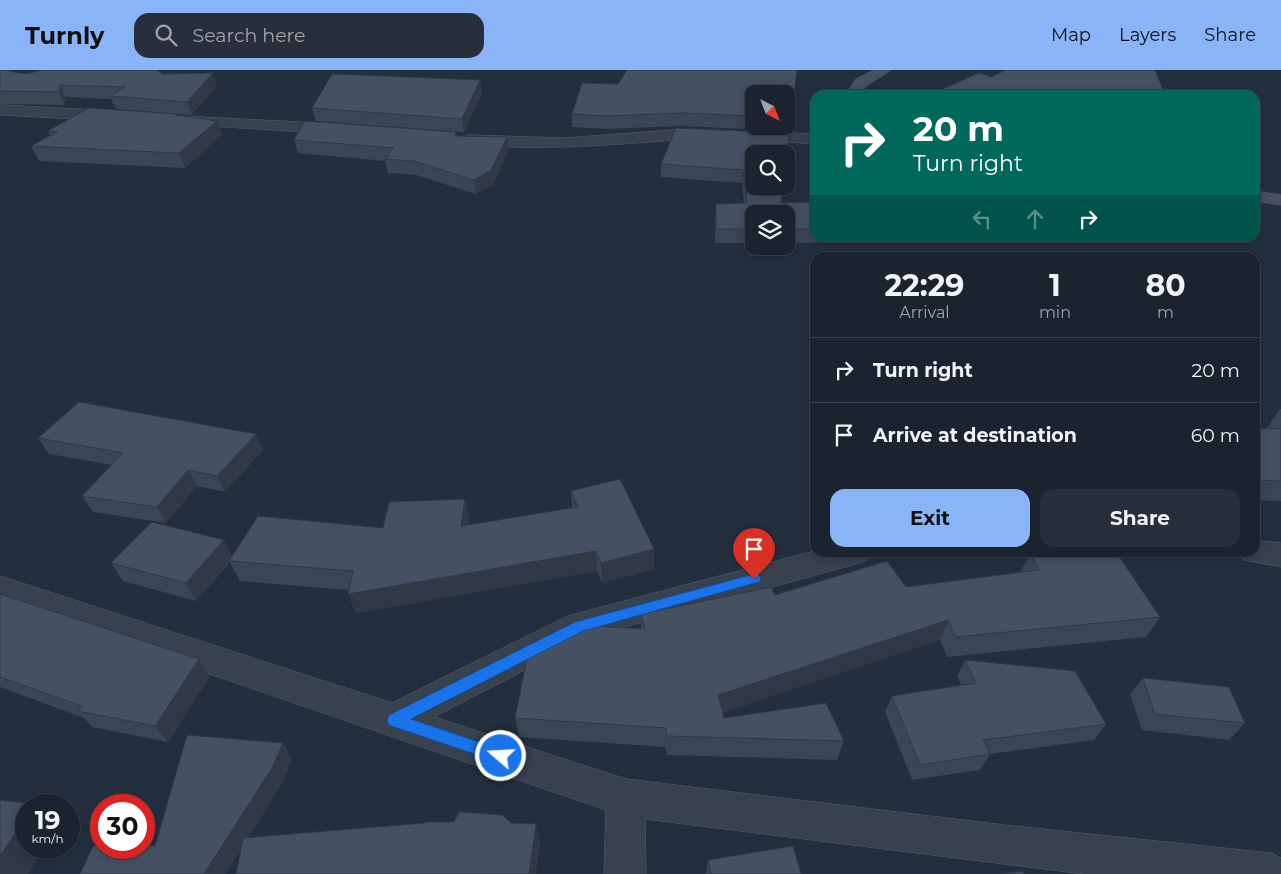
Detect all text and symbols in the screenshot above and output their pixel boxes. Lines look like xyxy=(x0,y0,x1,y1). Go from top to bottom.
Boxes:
search box xyxy=(134,13,484,58)
text: Turnly xyxy=(25,21,104,50)
icon: search xyxy=(152,21,180,49)
text: Search here xyxy=(192,24,305,47)
text: Map xyxy=(1051,24,1091,46)
text: Layers xyxy=(1119,24,1176,46)
text: Share xyxy=(1204,24,1256,46)
north arrow xyxy=(745,85,795,135)
map controls xyxy=(745,85,795,255)
text: 20 m xyxy=(913,107,1004,150)
icon: right xyxy=(830,110,895,175)
button: search xyxy=(745,145,795,195)
text: Turn right xyxy=(913,150,1023,177)
button: layers xyxy=(745,205,795,255)
icon: left xyxy=(968,205,996,233)
icon: ahead xyxy=(1021,205,1049,233)
icon: right xyxy=(1074,205,1102,233)
text: 22:29 xyxy=(884,267,964,304)
text: 1 xyxy=(1049,267,1061,304)
text: 80 xyxy=(1145,267,1186,304)
text: Arrival xyxy=(899,303,950,322)
text: min xyxy=(1039,303,1071,322)
text: m xyxy=(1157,303,1174,322)
icon: right xyxy=(830,356,858,384)
text: Turn right xyxy=(873,359,973,382)
text: 20 m xyxy=(1192,359,1240,382)
icon: arrive xyxy=(830,421,858,449)
text: Arrive at destination xyxy=(873,424,1077,447)
text: 60 m xyxy=(1191,424,1240,447)
button: Exit xyxy=(830,489,1030,547)
button: Share xyxy=(1040,489,1240,547)
pin xyxy=(733,528,775,579)
icon: arrive xyxy=(740,535,768,563)
position arrow xyxy=(474,729,526,781)
speed limit sign: 30 xyxy=(90,794,155,859)
text: 19 xyxy=(35,805,60,835)
text: km/h xyxy=(31,831,64,846)

